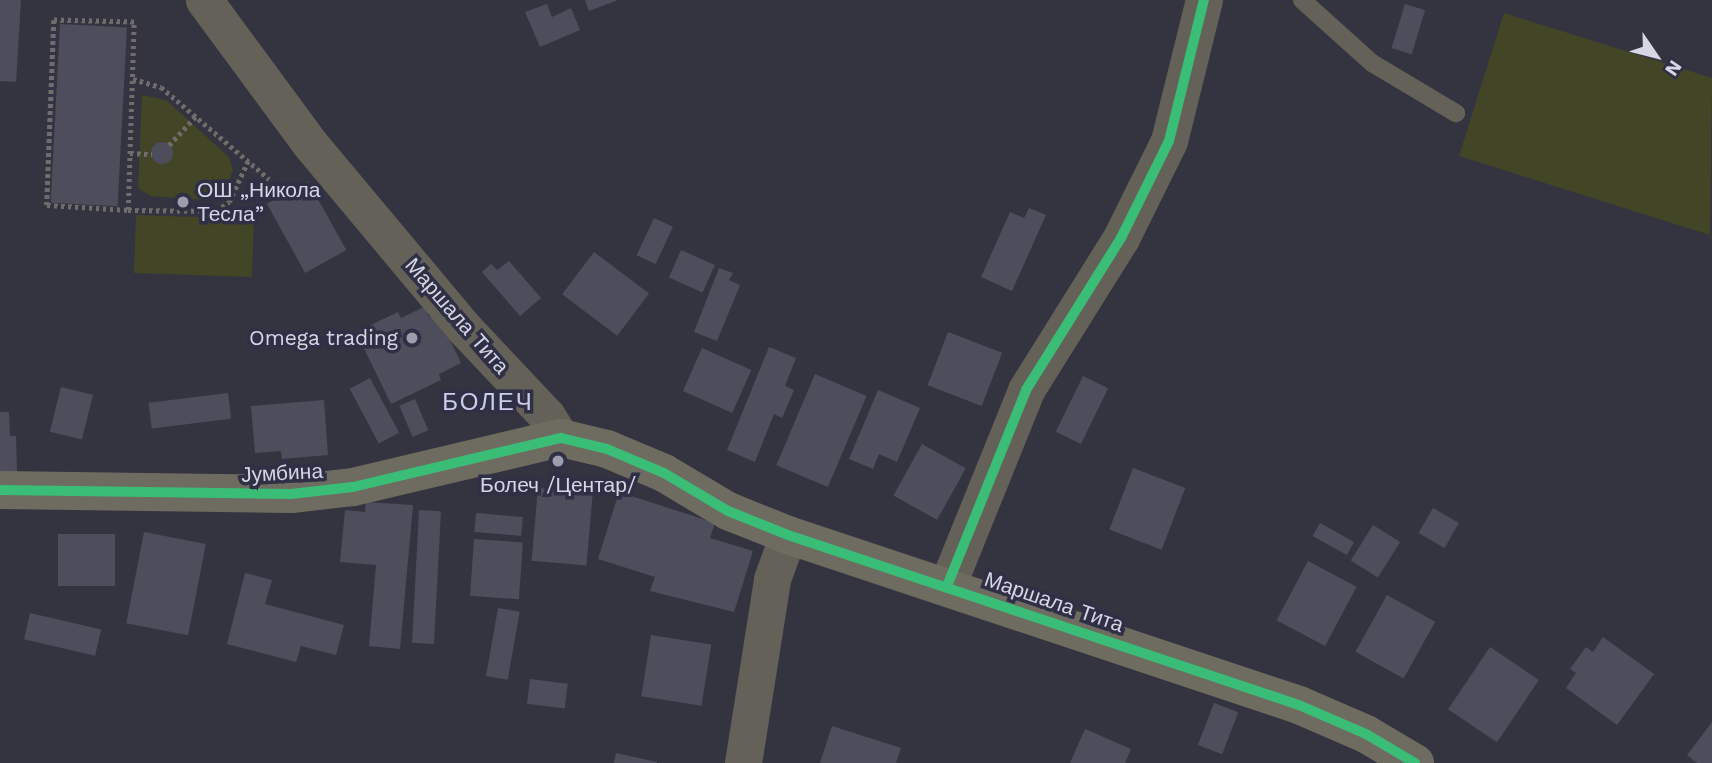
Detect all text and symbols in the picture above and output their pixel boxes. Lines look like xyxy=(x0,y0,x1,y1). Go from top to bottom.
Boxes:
north arrow xyxy=(1621,21,1691,91)
text: N xyxy=(1660,56,1687,81)
place label: ОШ „Никола Тесла” xyxy=(197,177,321,227)
marker: ОШ „Никола Тесла” xyxy=(175,194,191,210)
street label: Маршала Тита xyxy=(400,253,514,379)
place label: Omega trading xyxy=(248,325,398,351)
marker: Omega trading xyxy=(404,330,420,346)
district label: БОЛЕЧ xyxy=(443,389,533,417)
marker: Болеч /Центар/ xyxy=(550,453,566,469)
street label: Јумбина xyxy=(240,458,324,488)
place label: Болеч /Центар/ xyxy=(480,472,636,498)
street label: Маршала Тита xyxy=(981,566,1127,638)

